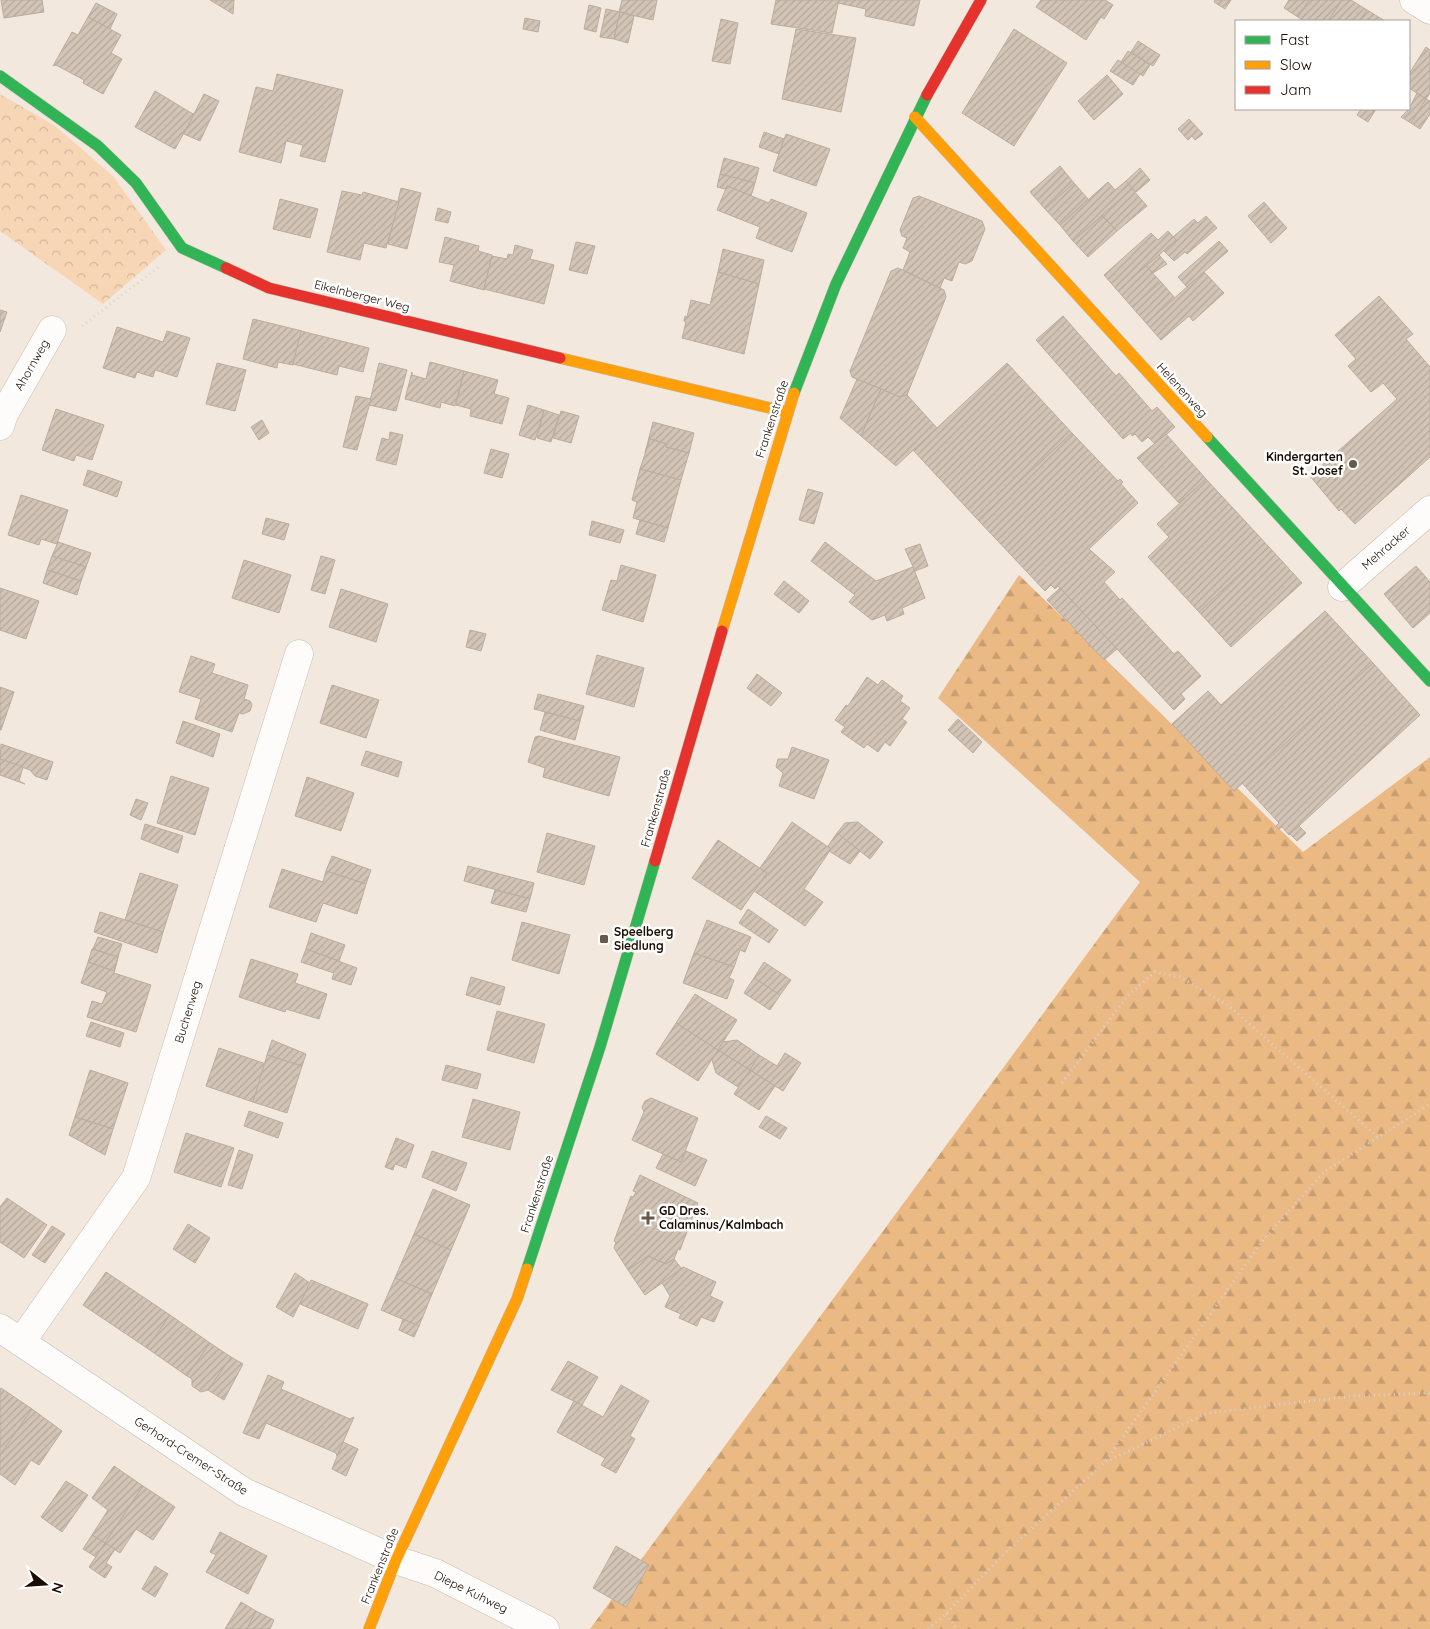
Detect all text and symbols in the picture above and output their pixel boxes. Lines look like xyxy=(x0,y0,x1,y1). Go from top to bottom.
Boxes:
legend xyxy=(1235,20,1410,110)
text: Fast xyxy=(1280,30,1309,49)
text: Slow xyxy=(1280,55,1312,74)
text: Jam xyxy=(1280,80,1311,99)
street label: Eikelnberger Weg xyxy=(313,276,412,315)
street label: Ahornweg xyxy=(11,336,52,393)
street label: Helenenweg xyxy=(1154,359,1211,420)
street label: Frankenstraße xyxy=(752,378,791,460)
place label: Kindergarten St. Josef xyxy=(1266,449,1344,478)
marker: Kindergarten St. Josef xyxy=(1347,458,1359,470)
street label: Mehracker xyxy=(1358,522,1413,573)
street label: Frankenstraße xyxy=(637,767,674,849)
place label: Speelberg Siedlung xyxy=(614,924,673,953)
marker: Speelberg Siedlung xyxy=(598,933,610,945)
street label: Buchenweg xyxy=(171,979,204,1045)
street label: Frankenstraße xyxy=(517,1153,556,1235)
place label: GD Dres. Calaminus/Kalmbach xyxy=(659,1203,784,1232)
marker: GD Dres. Calaminus/Kalmbach xyxy=(641,1211,655,1225)
street label: Gerhard-Cremer-Straße xyxy=(132,1413,251,1498)
street label: Frankenstraße xyxy=(357,1525,402,1606)
north arrow xyxy=(20,1559,70,1609)
street label: Diepe Kuhweg xyxy=(432,1567,511,1616)
text: N xyxy=(47,1580,68,1595)

